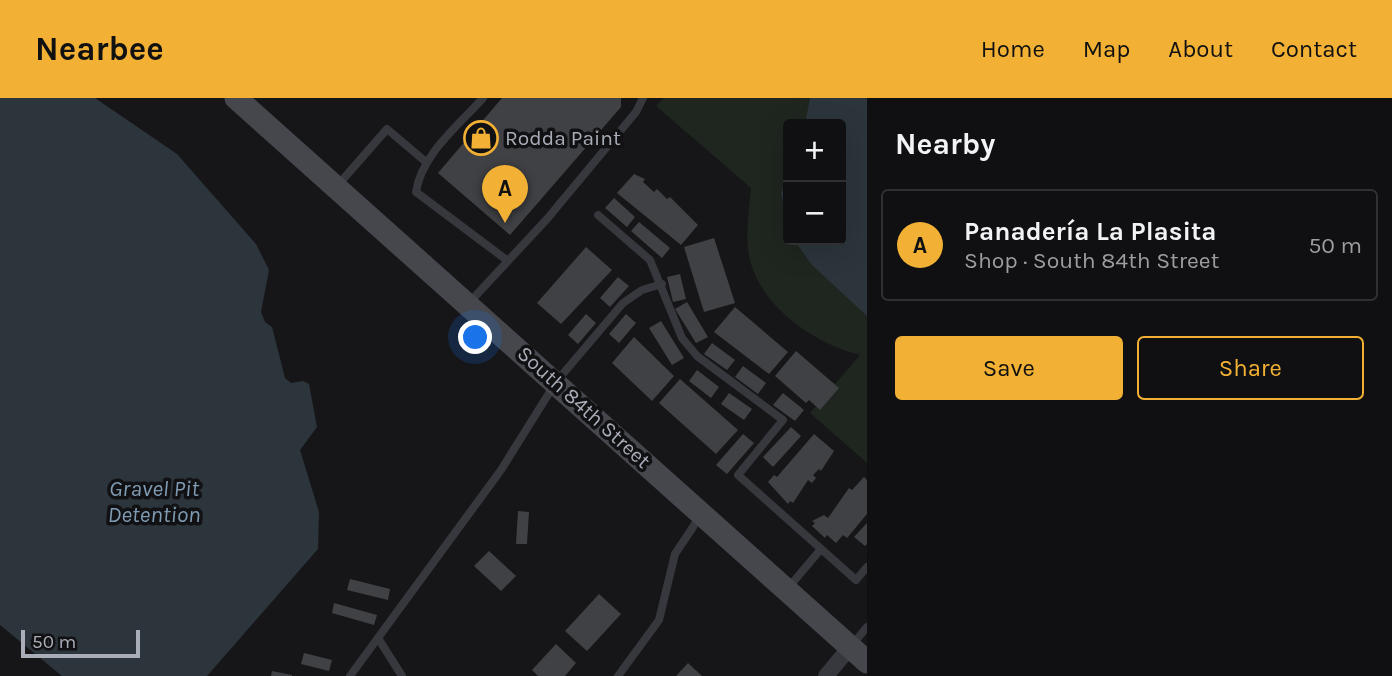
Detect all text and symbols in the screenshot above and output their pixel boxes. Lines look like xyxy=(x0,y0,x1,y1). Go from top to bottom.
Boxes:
text: Nearbee xyxy=(35,30,164,68)
text: Home xyxy=(981,35,1045,63)
text: Map xyxy=(1083,35,1130,63)
text: About xyxy=(1168,35,1233,63)
text: Contact xyxy=(1271,35,1357,63)
shop icon: Rodda Paint xyxy=(462,119,500,157)
map controls xyxy=(783,119,846,245)
button: + xyxy=(783,119,846,182)
place label: Rodda Paint xyxy=(505,126,621,150)
text: Nearby xyxy=(895,126,995,162)
pin: A xyxy=(482,165,528,223)
button: − xyxy=(783,182,846,245)
text: Panadería La Plasita xyxy=(964,216,1217,247)
text: A xyxy=(913,232,927,259)
text: 50 m xyxy=(1308,232,1362,259)
text: Shop · South 84th Street xyxy=(964,247,1219,274)
your location xyxy=(458,320,492,354)
button: Save xyxy=(895,336,1123,400)
button: Share xyxy=(1137,336,1364,400)
street label: South 84th Street xyxy=(513,341,655,473)
water label: Gravel Pit Detention xyxy=(108,475,201,528)
scale bar xyxy=(21,627,140,659)
text: 50 m xyxy=(32,631,76,653)

